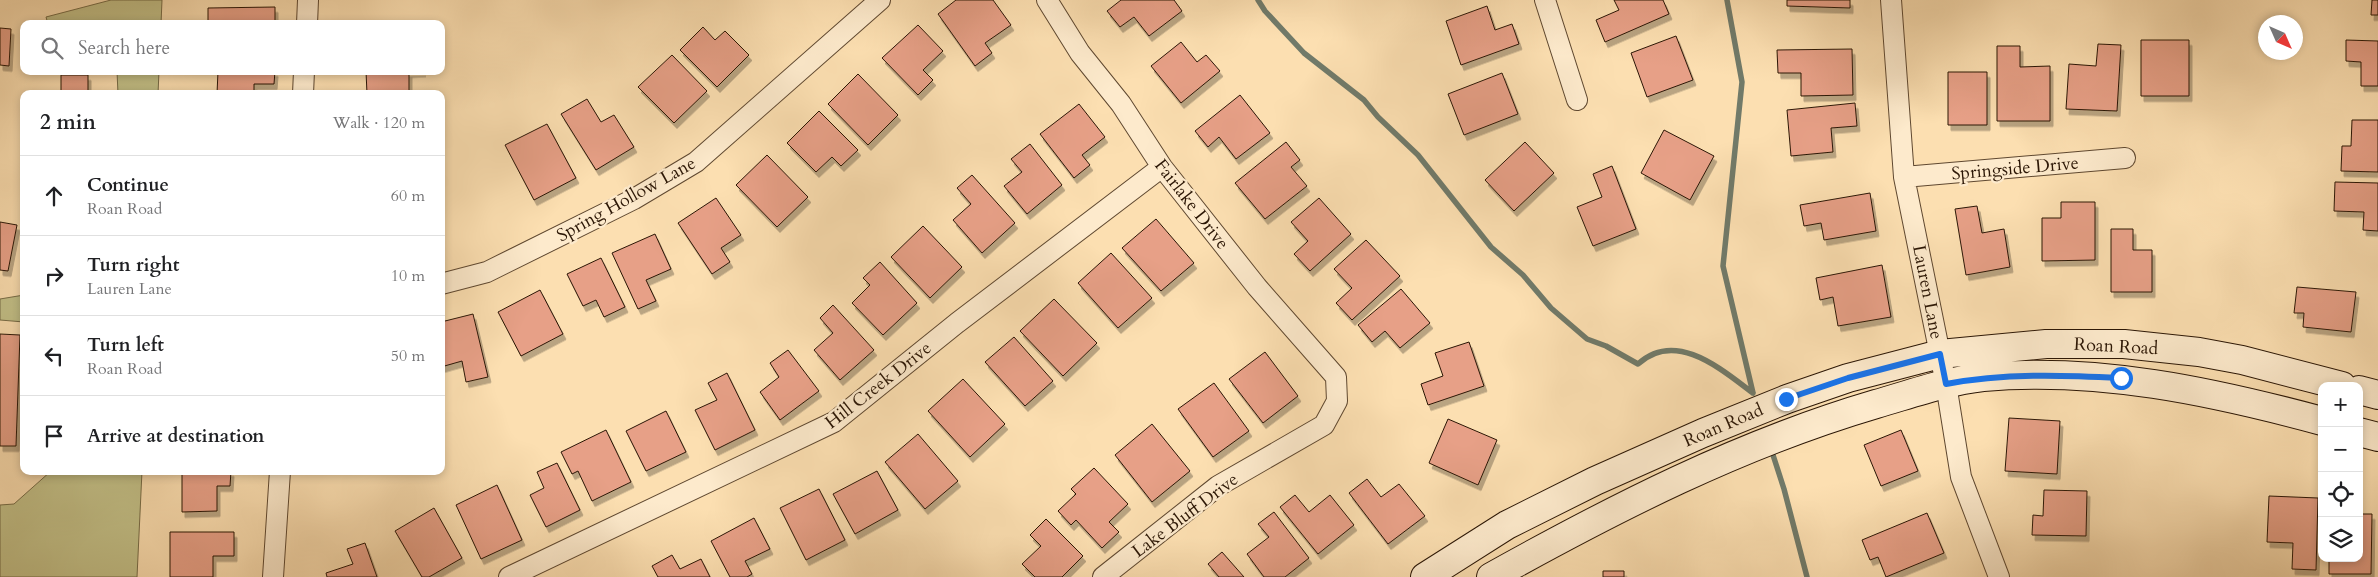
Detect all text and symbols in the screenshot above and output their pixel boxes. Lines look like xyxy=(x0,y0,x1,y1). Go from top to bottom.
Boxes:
north arrow xyxy=(2258,15,2303,60)
search box xyxy=(20,20,445,75)
icon: search xyxy=(38,34,66,62)
text: Search here xyxy=(78,35,170,61)
text: 2 min xyxy=(40,108,96,137)
text: Walk · 120 m xyxy=(333,112,425,134)
street label: Springside Drive xyxy=(1950,150,2080,187)
street label: Spring Hollow Lane xyxy=(552,151,700,248)
street label: Fairlake Drive xyxy=(1148,154,1235,255)
text: Continue xyxy=(87,172,169,198)
icon: ahead xyxy=(40,182,68,210)
text: 60 m xyxy=(391,185,425,207)
text: Roan Road xyxy=(87,198,162,220)
street label: Lauren Lane xyxy=(1906,243,1949,341)
text: Turn right xyxy=(87,252,179,278)
icon: right xyxy=(40,262,68,290)
text: 10 m xyxy=(391,265,425,287)
text: Lauren Lane xyxy=(87,278,172,300)
text: Turn left xyxy=(87,332,164,358)
street label: Roan Road xyxy=(2073,332,2159,361)
street label: Hill Creek Drive xyxy=(820,336,937,435)
icon: left xyxy=(40,342,68,370)
text: 50 m xyxy=(391,345,425,367)
text: Roan Road xyxy=(87,358,162,380)
route start xyxy=(2110,367,2133,390)
map controls xyxy=(2318,382,2363,562)
button: + xyxy=(2318,382,2363,427)
route end xyxy=(1775,388,1798,411)
street label: Roan Road xyxy=(1679,397,1767,453)
icon: arrive xyxy=(40,422,68,450)
text: Arrive at destination xyxy=(87,423,264,449)
button: − xyxy=(2318,427,2363,472)
street label: Lake Bluff Drive xyxy=(1127,467,1244,564)
button: locate xyxy=(2318,472,2363,517)
button: layers xyxy=(2318,517,2363,562)

